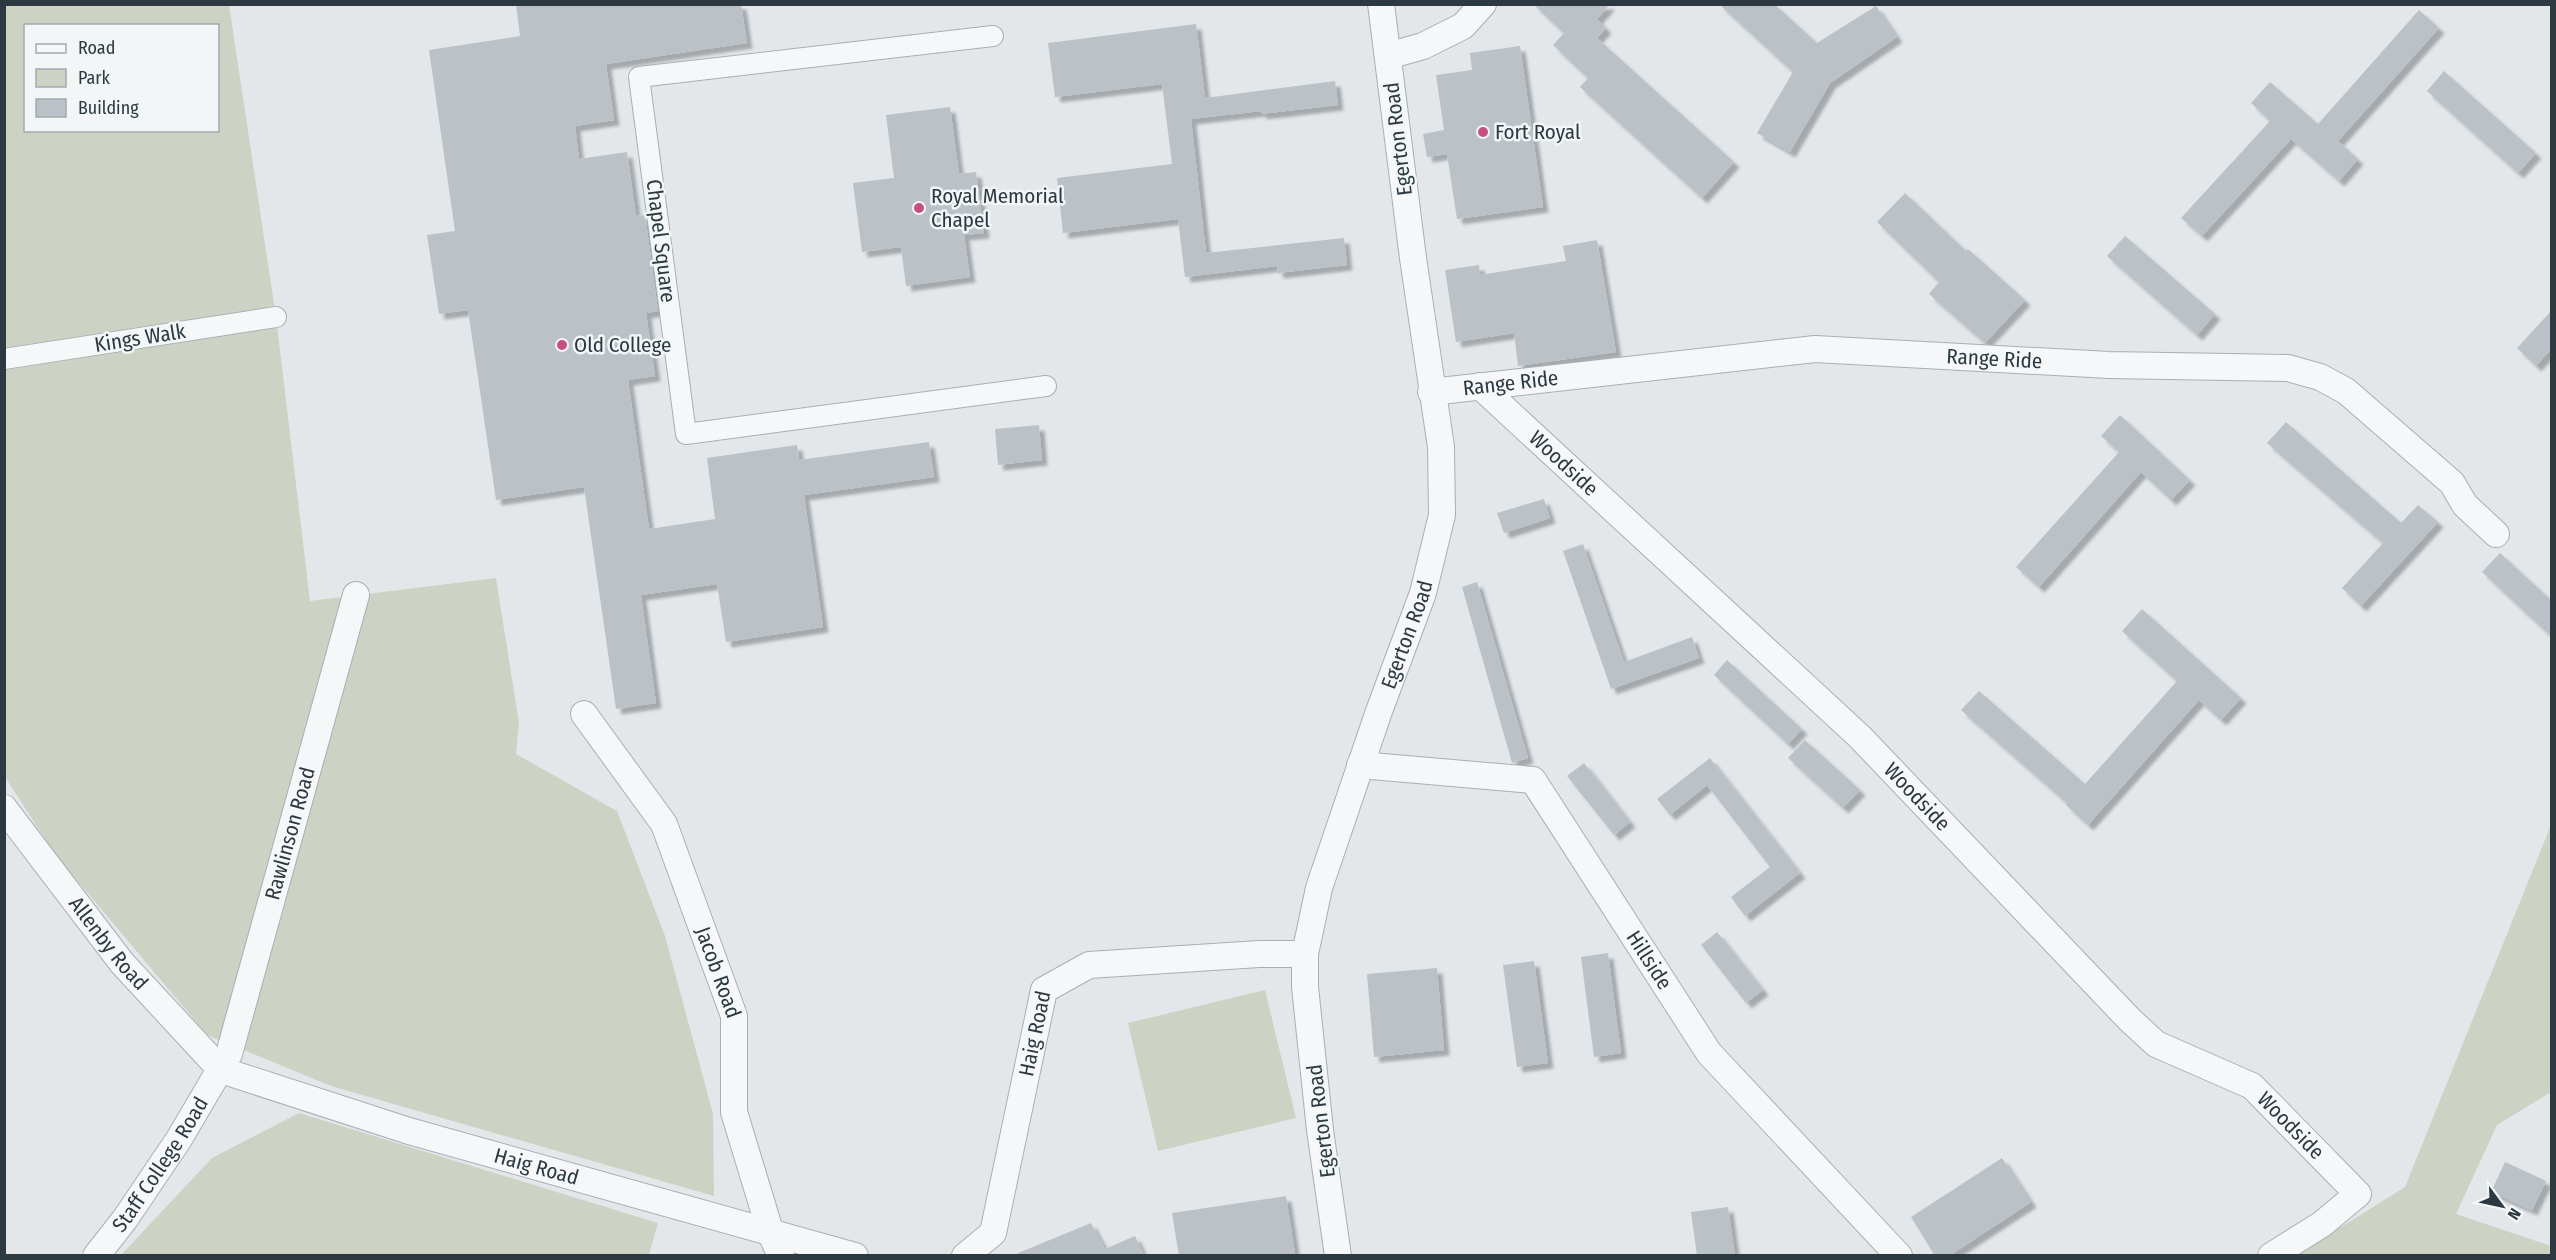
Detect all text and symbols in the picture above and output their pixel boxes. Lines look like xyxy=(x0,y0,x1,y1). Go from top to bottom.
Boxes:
legend xyxy=(24,24,219,132)
text: Road xyxy=(78,37,115,59)
text: Park xyxy=(78,67,111,89)
street label: Egerton Road xyxy=(1378,81,1418,197)
text: Building xyxy=(78,97,139,119)
place label: Fort Royal xyxy=(1495,119,1581,145)
marker: Fort Royal xyxy=(1476,125,1490,139)
street label: Chapel Square xyxy=(641,178,681,304)
place label: Royal Memorial Chapel xyxy=(931,183,1064,233)
marker: Royal Memorial Chapel xyxy=(912,201,926,215)
street label: Kings Walk xyxy=(93,318,187,358)
place label: Old College xyxy=(574,332,671,358)
marker: Old College xyxy=(555,338,569,352)
street label: Range Ride xyxy=(1946,343,2043,374)
street label: Range Ride xyxy=(1461,365,1560,401)
street label: Woodside xyxy=(1524,425,1604,502)
street label: Egerton Road xyxy=(1376,578,1439,692)
street label: Woodside xyxy=(1878,757,1956,836)
street label: Rawlinson Road xyxy=(259,764,321,903)
street label: Allenby Road xyxy=(63,891,154,996)
street label: Jacob Road xyxy=(690,923,747,1022)
street label: Hillside xyxy=(1621,926,1678,995)
street label: Haig Road xyxy=(1013,988,1056,1079)
street label: Egerton Road xyxy=(1301,1063,1341,1179)
street label: Woodside xyxy=(2252,1086,2330,1165)
street label: Staff College Road xyxy=(107,1092,214,1237)
street label: Haig Road xyxy=(491,1143,582,1191)
north arrow xyxy=(2472,1176,2532,1236)
text: N xyxy=(2504,1205,2525,1223)

